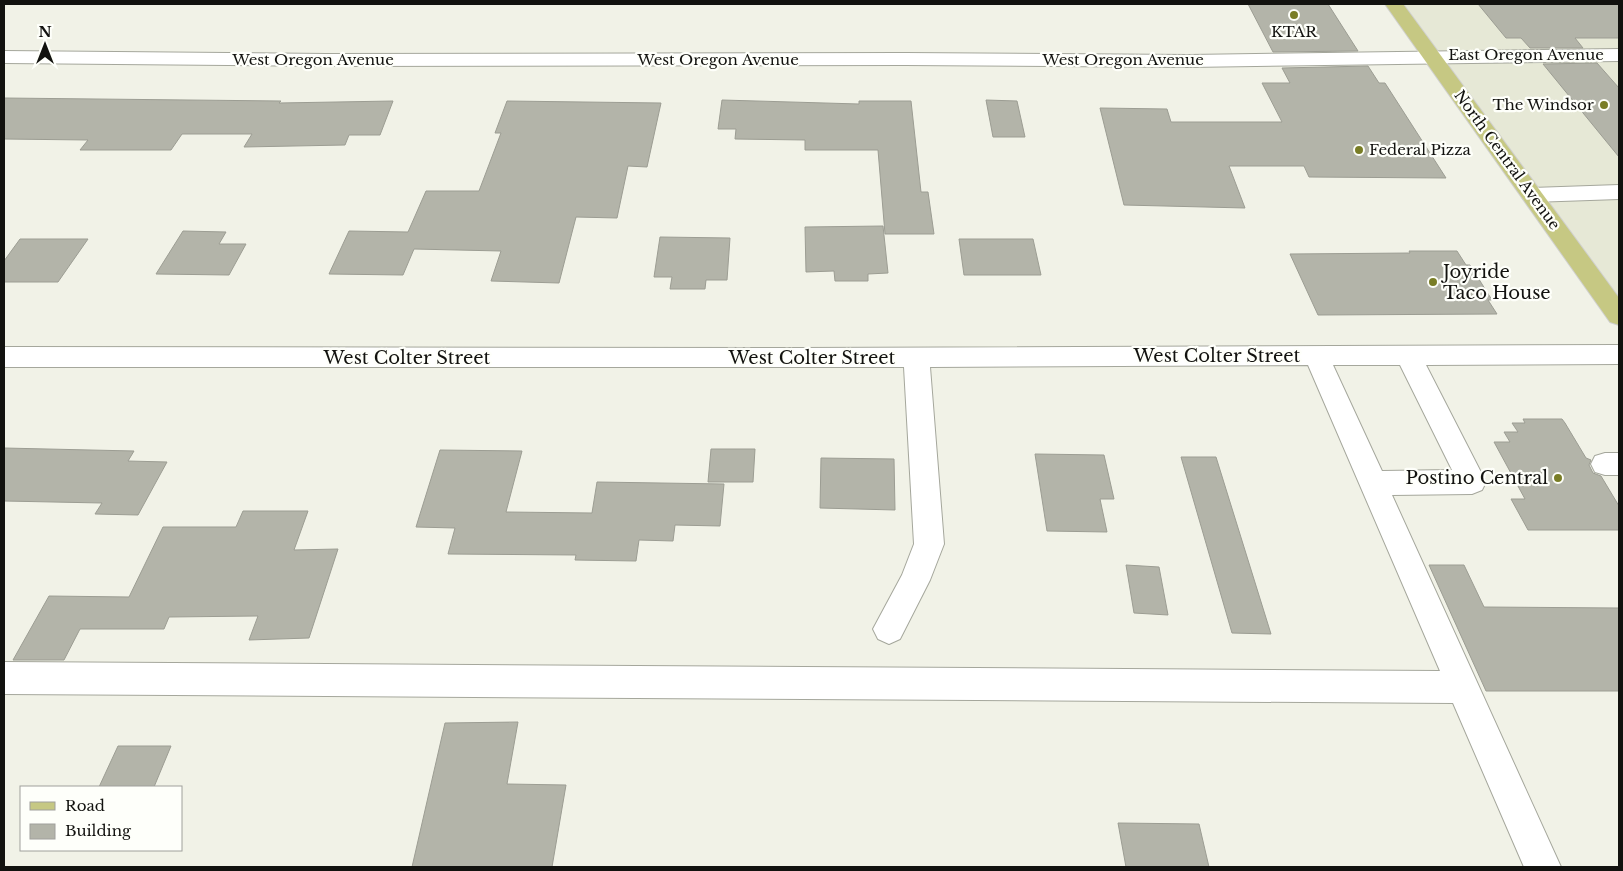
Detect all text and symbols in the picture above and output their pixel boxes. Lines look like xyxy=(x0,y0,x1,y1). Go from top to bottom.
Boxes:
marker: KTAR xyxy=(1288,9,1300,21)
north arrow xyxy=(20,20,70,70)
place label: KTAR xyxy=(1271,22,1318,41)
text: N xyxy=(38,23,52,41)
street label: East Oregon Avenue xyxy=(1448,45,1604,64)
street label: West Oregon Avenue xyxy=(231,50,394,69)
street label: West Oregon Avenue xyxy=(636,50,799,69)
street label: West Oregon Avenue xyxy=(1041,50,1204,69)
street label: North Central Avenue xyxy=(1450,86,1565,233)
place label: The Windsor xyxy=(1492,95,1595,114)
marker: The Windsor xyxy=(1598,99,1610,111)
place label: Federal Pizza xyxy=(1369,140,1472,159)
marker: Federal Pizza xyxy=(1353,144,1365,156)
place label: Joyride Taco House xyxy=(1441,261,1551,304)
marker: Joyride Taco House xyxy=(1427,276,1439,288)
street label: West Colter Street xyxy=(1133,345,1301,367)
street label: West Colter Street xyxy=(323,347,491,369)
street label: West Colter Street xyxy=(728,347,896,369)
place label: Postino Central xyxy=(1406,467,1548,489)
marker: Postino Central xyxy=(1552,472,1564,484)
legend xyxy=(20,786,182,851)
text: Road xyxy=(65,796,105,815)
text: Building xyxy=(65,821,132,840)

